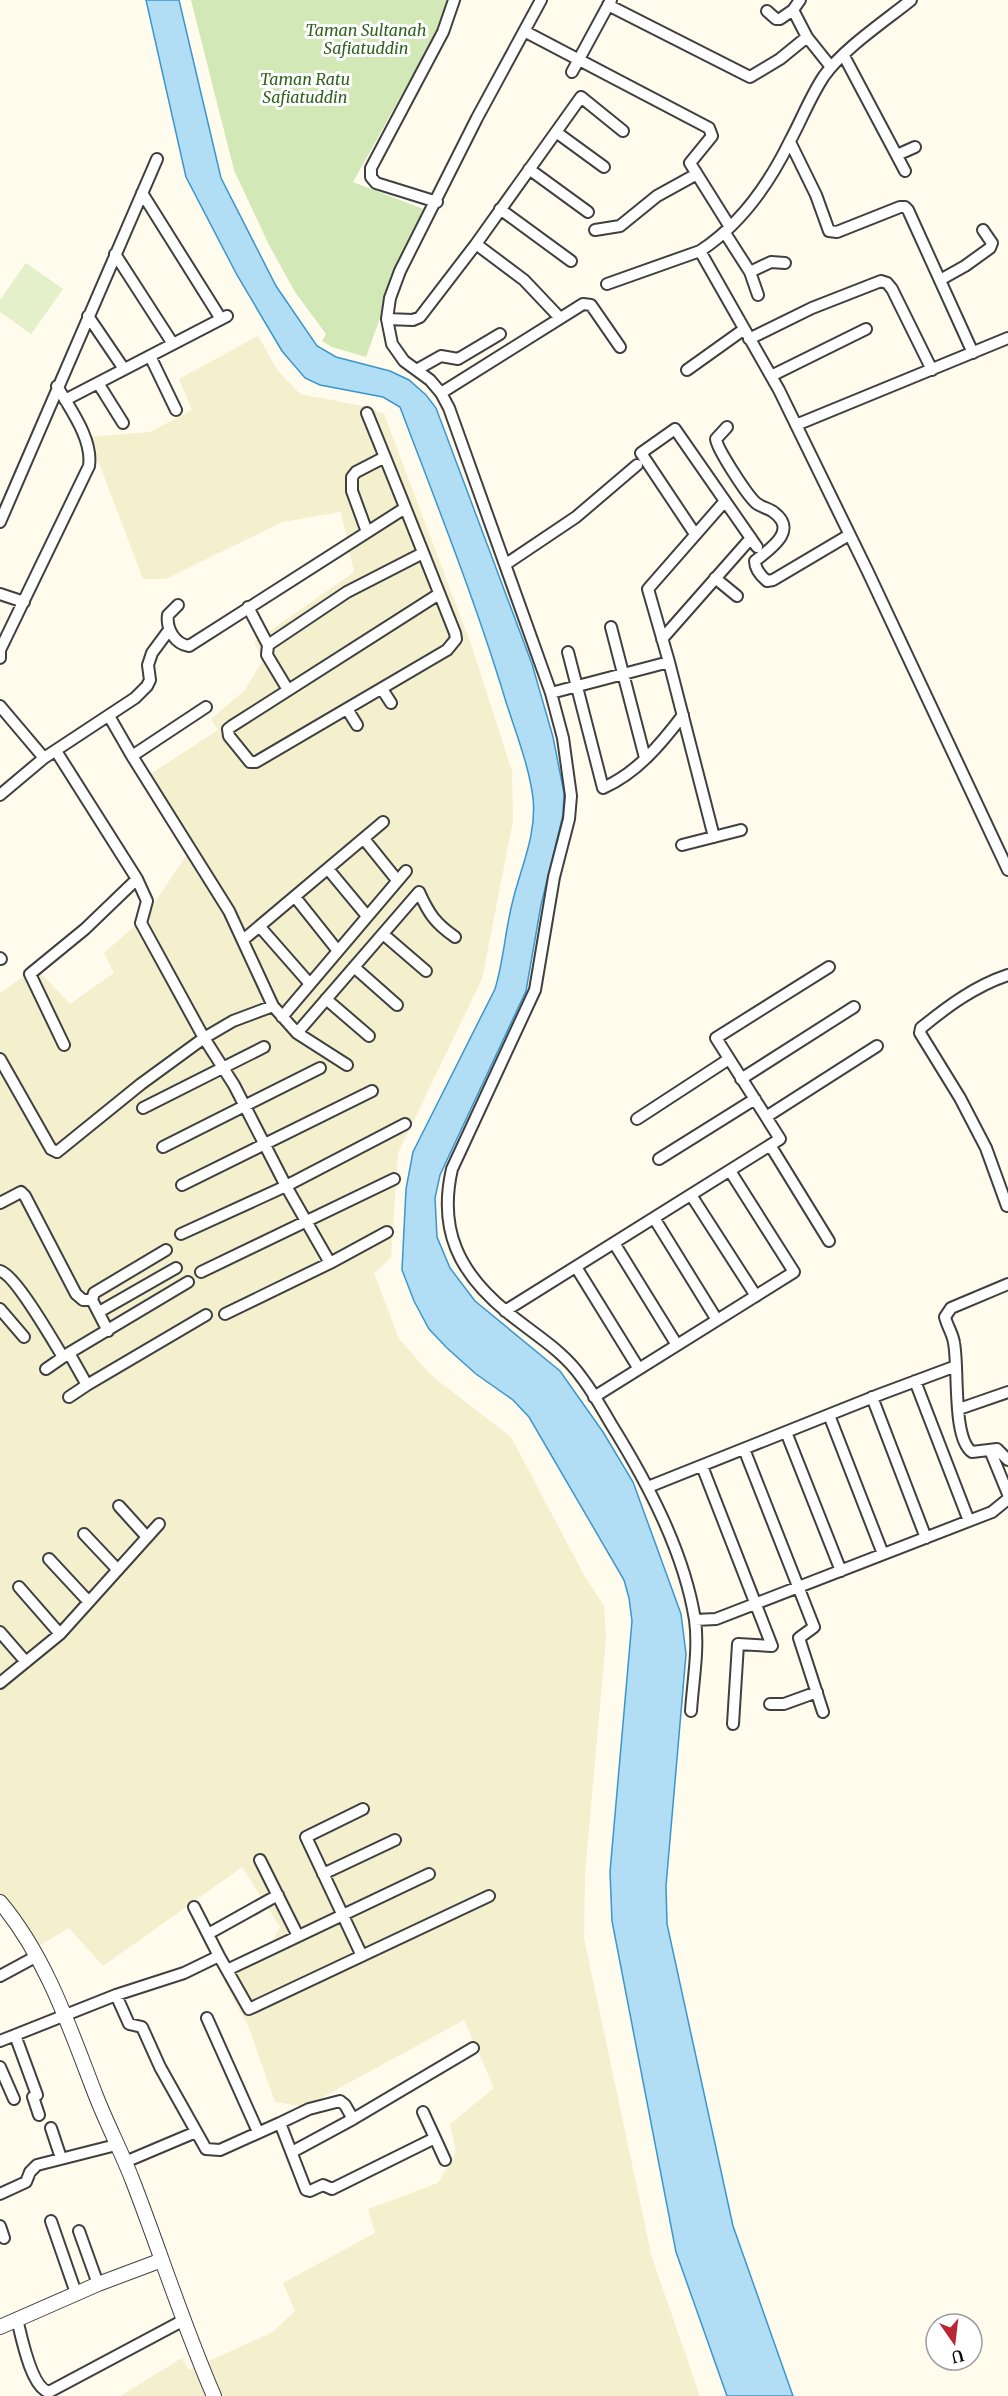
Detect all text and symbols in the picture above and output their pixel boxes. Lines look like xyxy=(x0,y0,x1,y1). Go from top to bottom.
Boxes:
park label: Taman Sultanah Safiatuddin xyxy=(305,20,427,58)
park label: Taman Ratu Safiatuddin xyxy=(260,69,350,107)
north arrow xyxy=(924,2312,984,2372)
text: U xyxy=(949,2345,966,2368)

